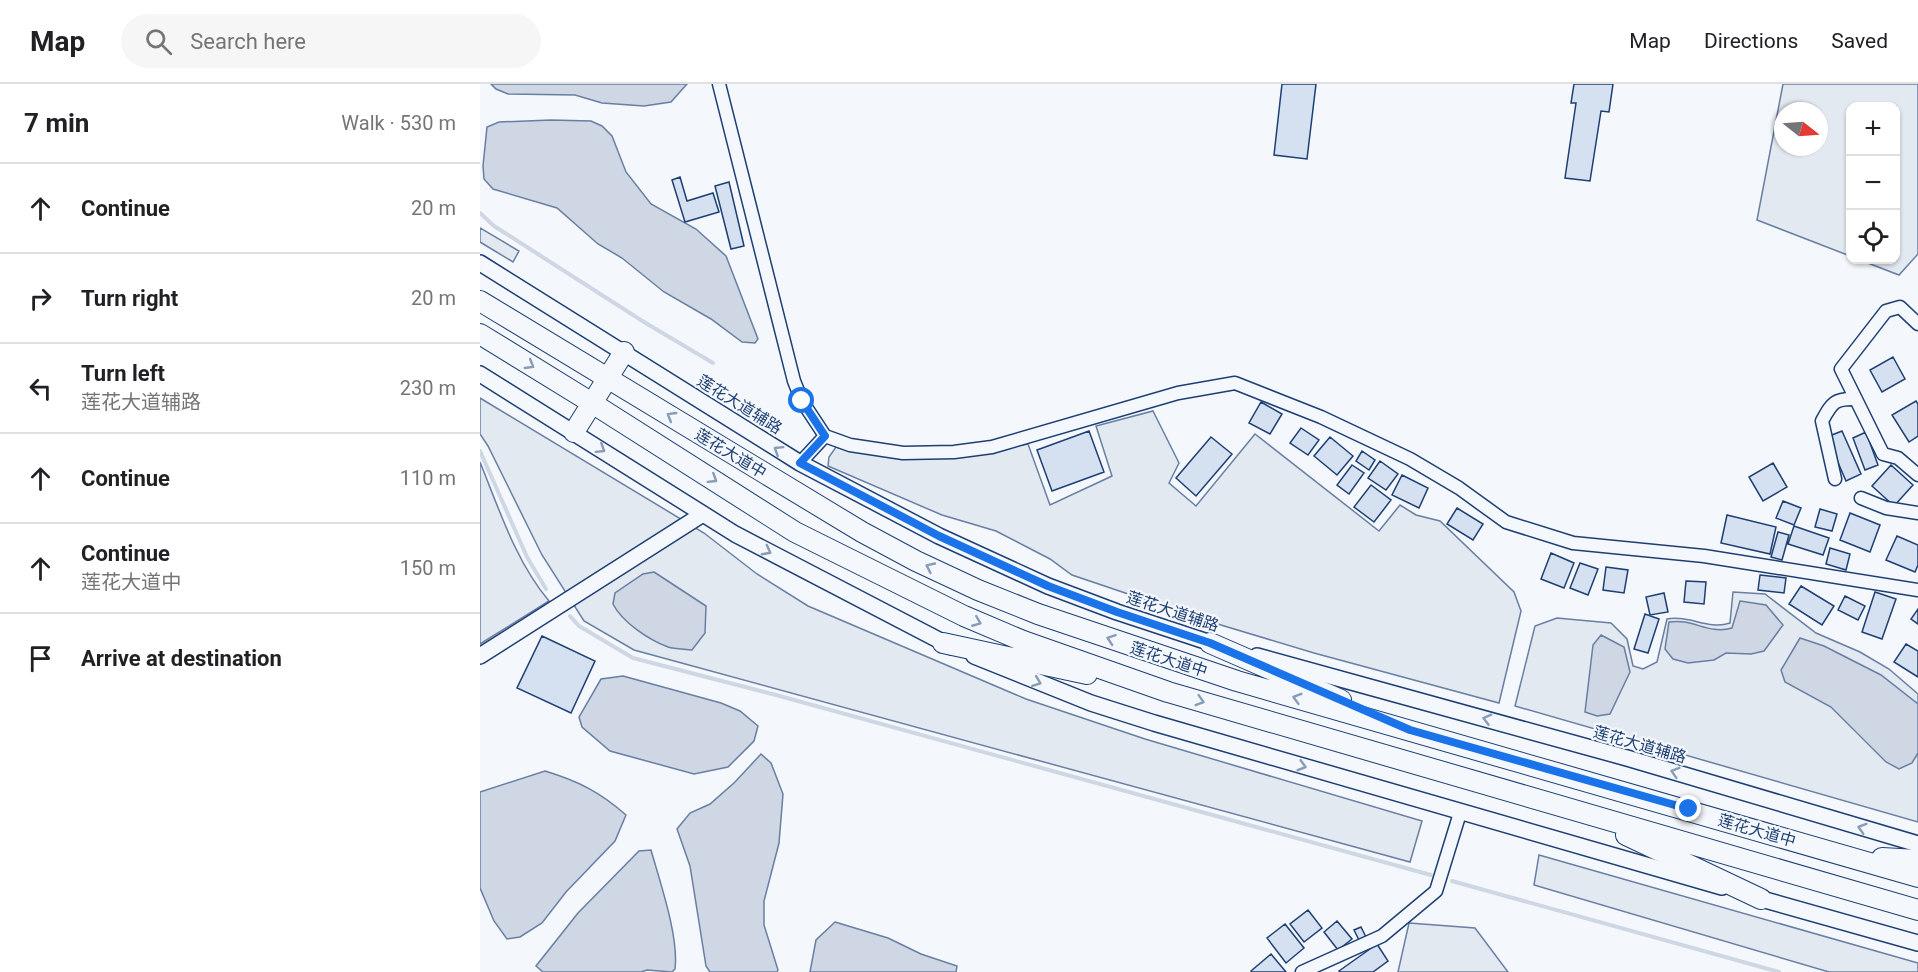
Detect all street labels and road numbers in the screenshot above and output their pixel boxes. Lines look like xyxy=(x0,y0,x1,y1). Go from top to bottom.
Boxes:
street label: 莲花大道辅路 xyxy=(694,371,785,438)
street label: 莲花大道中 xyxy=(692,425,770,482)
street label: 莲花大道辅路 xyxy=(1124,588,1221,635)
street label: 莲花大道中 xyxy=(1128,638,1210,681)
street label: 莲花大道辅路 xyxy=(1591,722,1689,767)
street label: 莲花大道中 xyxy=(1716,810,1798,851)

